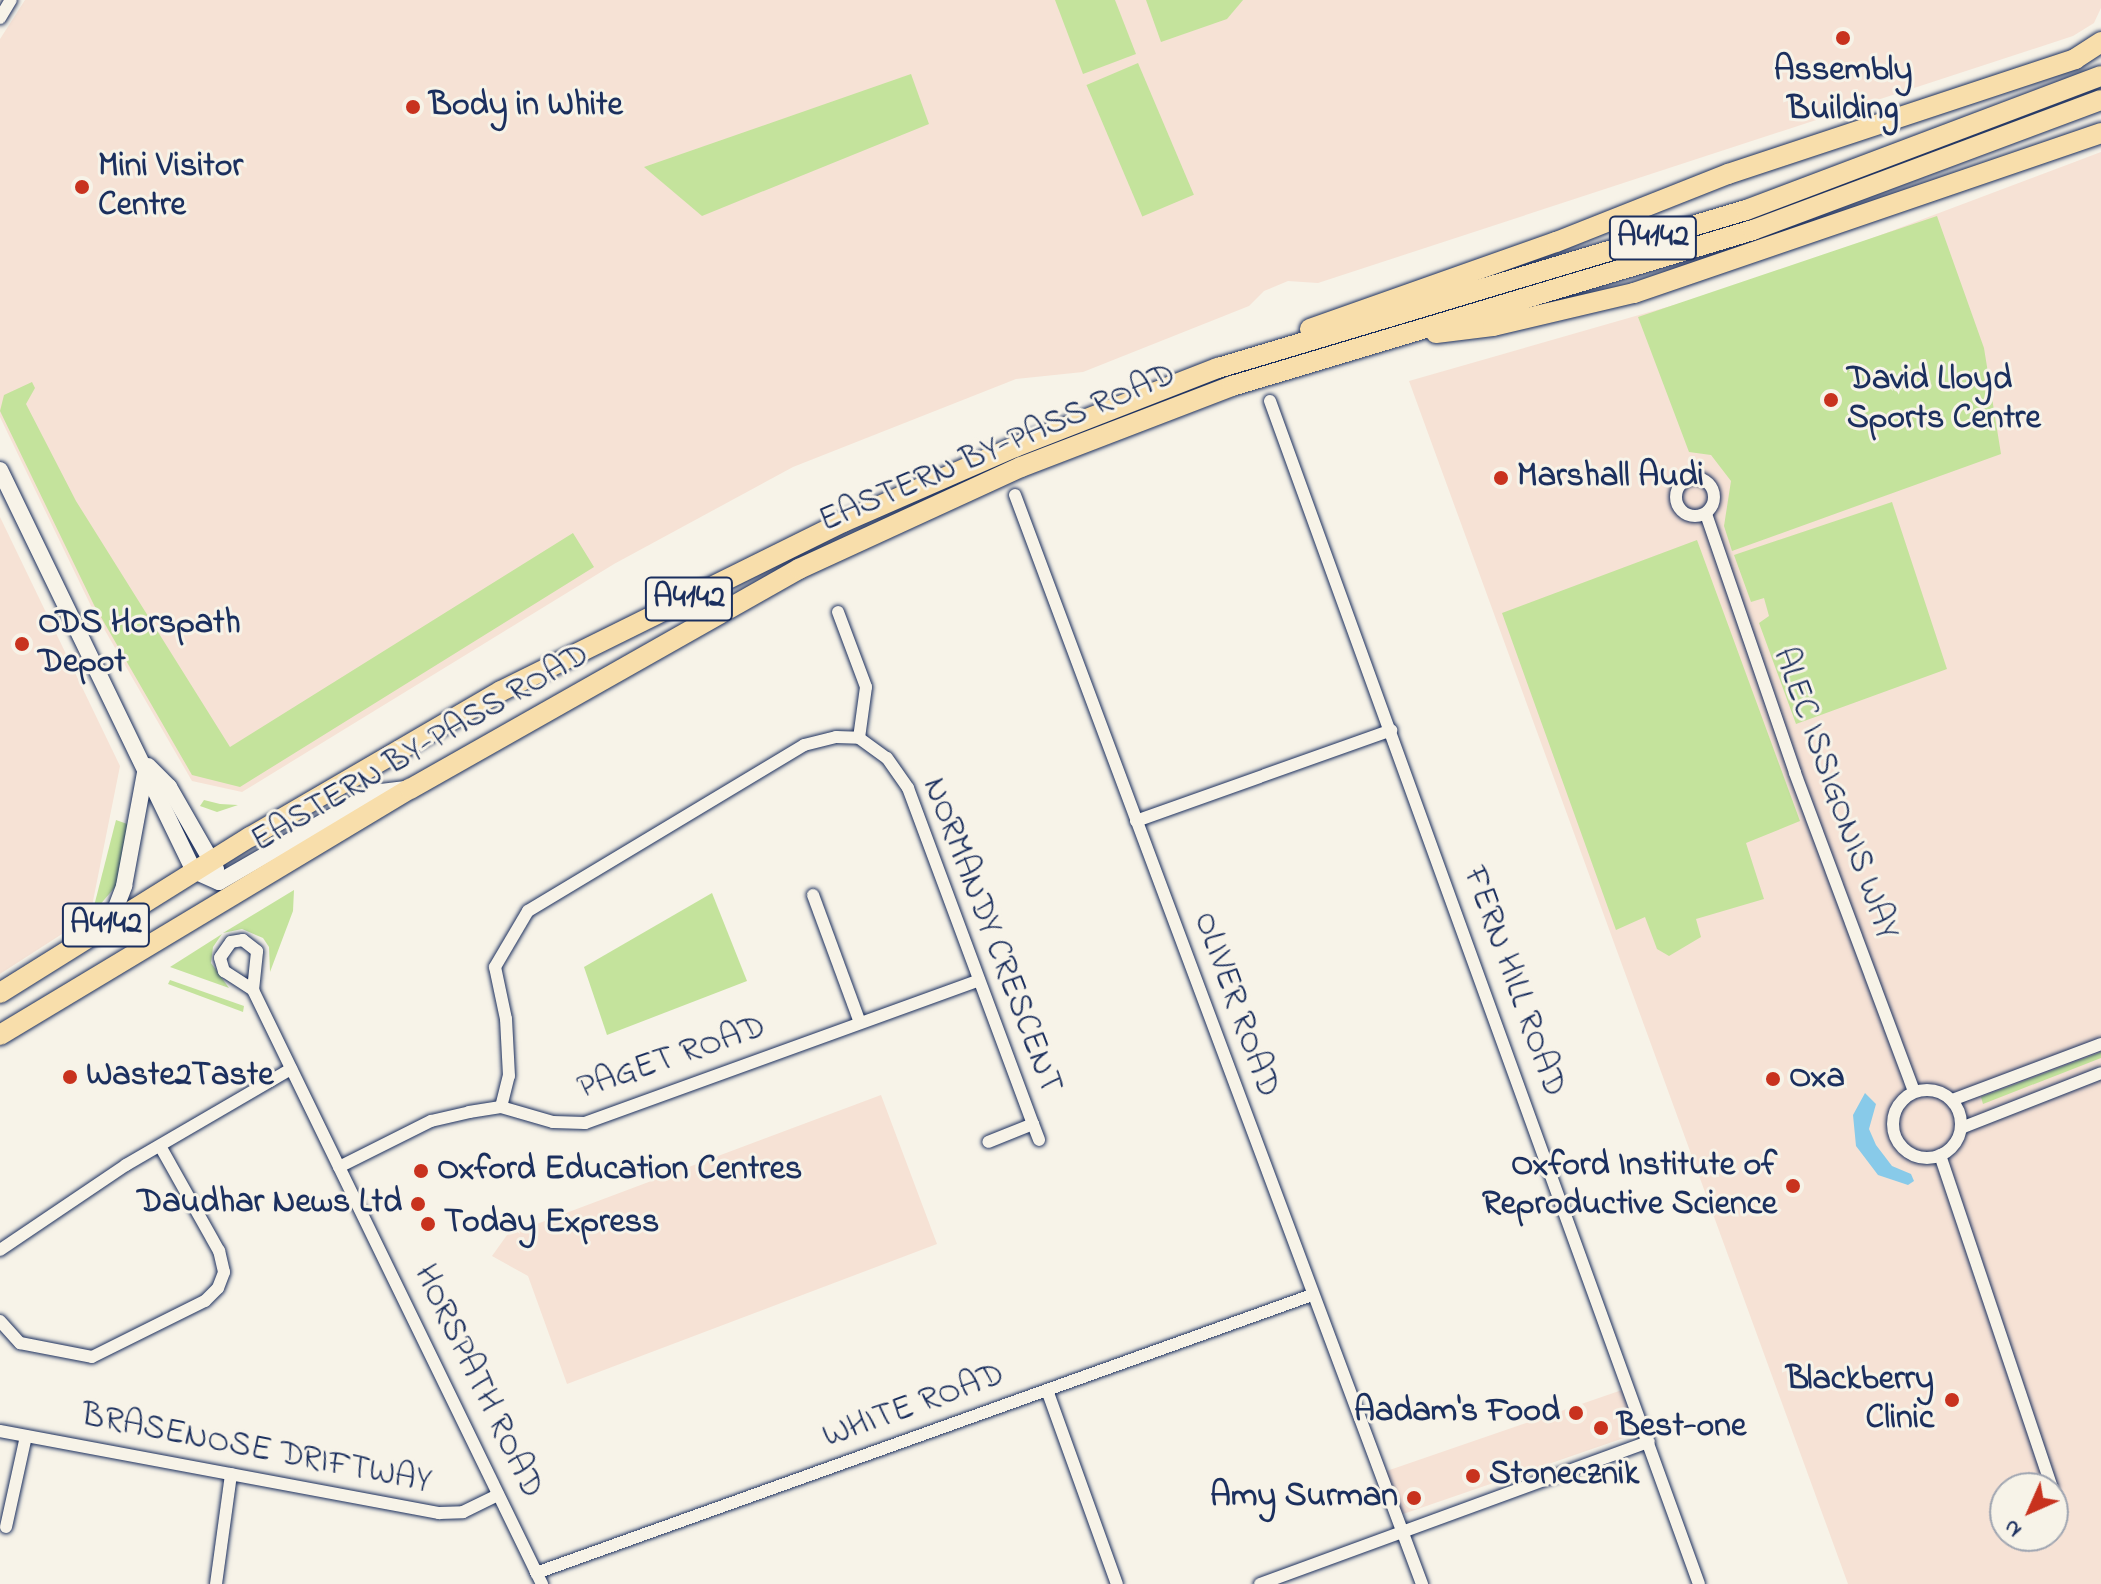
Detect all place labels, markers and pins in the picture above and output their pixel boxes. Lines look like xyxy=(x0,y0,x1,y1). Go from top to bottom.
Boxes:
marker: Assembly Building xyxy=(1834,29,1852,47)
place label: Assembly Building xyxy=(1774,51,1912,130)
place label: Body in White xyxy=(429,87,623,127)
marker: Body in White xyxy=(404,98,422,116)
place label: Mini Visitor Centre xyxy=(98,147,243,226)
marker: Mini Visitor Centre xyxy=(73,178,91,196)
place label: David Lloyd Sports Centre xyxy=(1847,360,2041,440)
marker: David Lloyd Sports Centre xyxy=(1822,391,1840,409)
place label: Marshall Audi xyxy=(1517,458,1704,498)
marker: Marshall Audi xyxy=(1492,469,1510,487)
place label: ODS Horspath Depot xyxy=(38,604,241,684)
marker: ODS Horspath Depot xyxy=(13,635,31,653)
place label: Waste2Taste xyxy=(86,1057,273,1097)
place label: Oxa xyxy=(1789,1059,1845,1099)
marker: Waste2Taste xyxy=(61,1068,79,1086)
marker: Oxa xyxy=(1764,1070,1782,1088)
place label: Oxford Institute of Reproductive Science xyxy=(1482,1146,1777,1226)
place label: Oxford Education Centres xyxy=(437,1151,802,1191)
marker: Oxford Education Centres xyxy=(412,1162,430,1180)
marker: Oxford Institute of Reproductive Science xyxy=(1784,1177,1802,1195)
place label: Daudhar News Ltd xyxy=(137,1184,402,1224)
marker: Daudhar News Ltd xyxy=(409,1195,427,1213)
place label: Today Express xyxy=(444,1204,659,1244)
marker: Today Express xyxy=(419,1215,437,1233)
place label: Blackberry Clinic xyxy=(1786,1360,1934,1440)
marker: Blackberry Clinic xyxy=(1941,1389,1963,1411)
place label: Aadam's Food xyxy=(1354,1393,1560,1433)
marker: Aadam's Food xyxy=(1567,1404,1585,1422)
place label: Best-one xyxy=(1617,1408,1746,1448)
marker: Best-one xyxy=(1592,1419,1610,1437)
place label: Stonecznik xyxy=(1489,1456,1639,1496)
marker: Stonecznik xyxy=(1464,1467,1482,1485)
place label: Amy Surman xyxy=(1210,1478,1398,1518)
marker: Amy Surman xyxy=(1405,1489,1423,1507)

